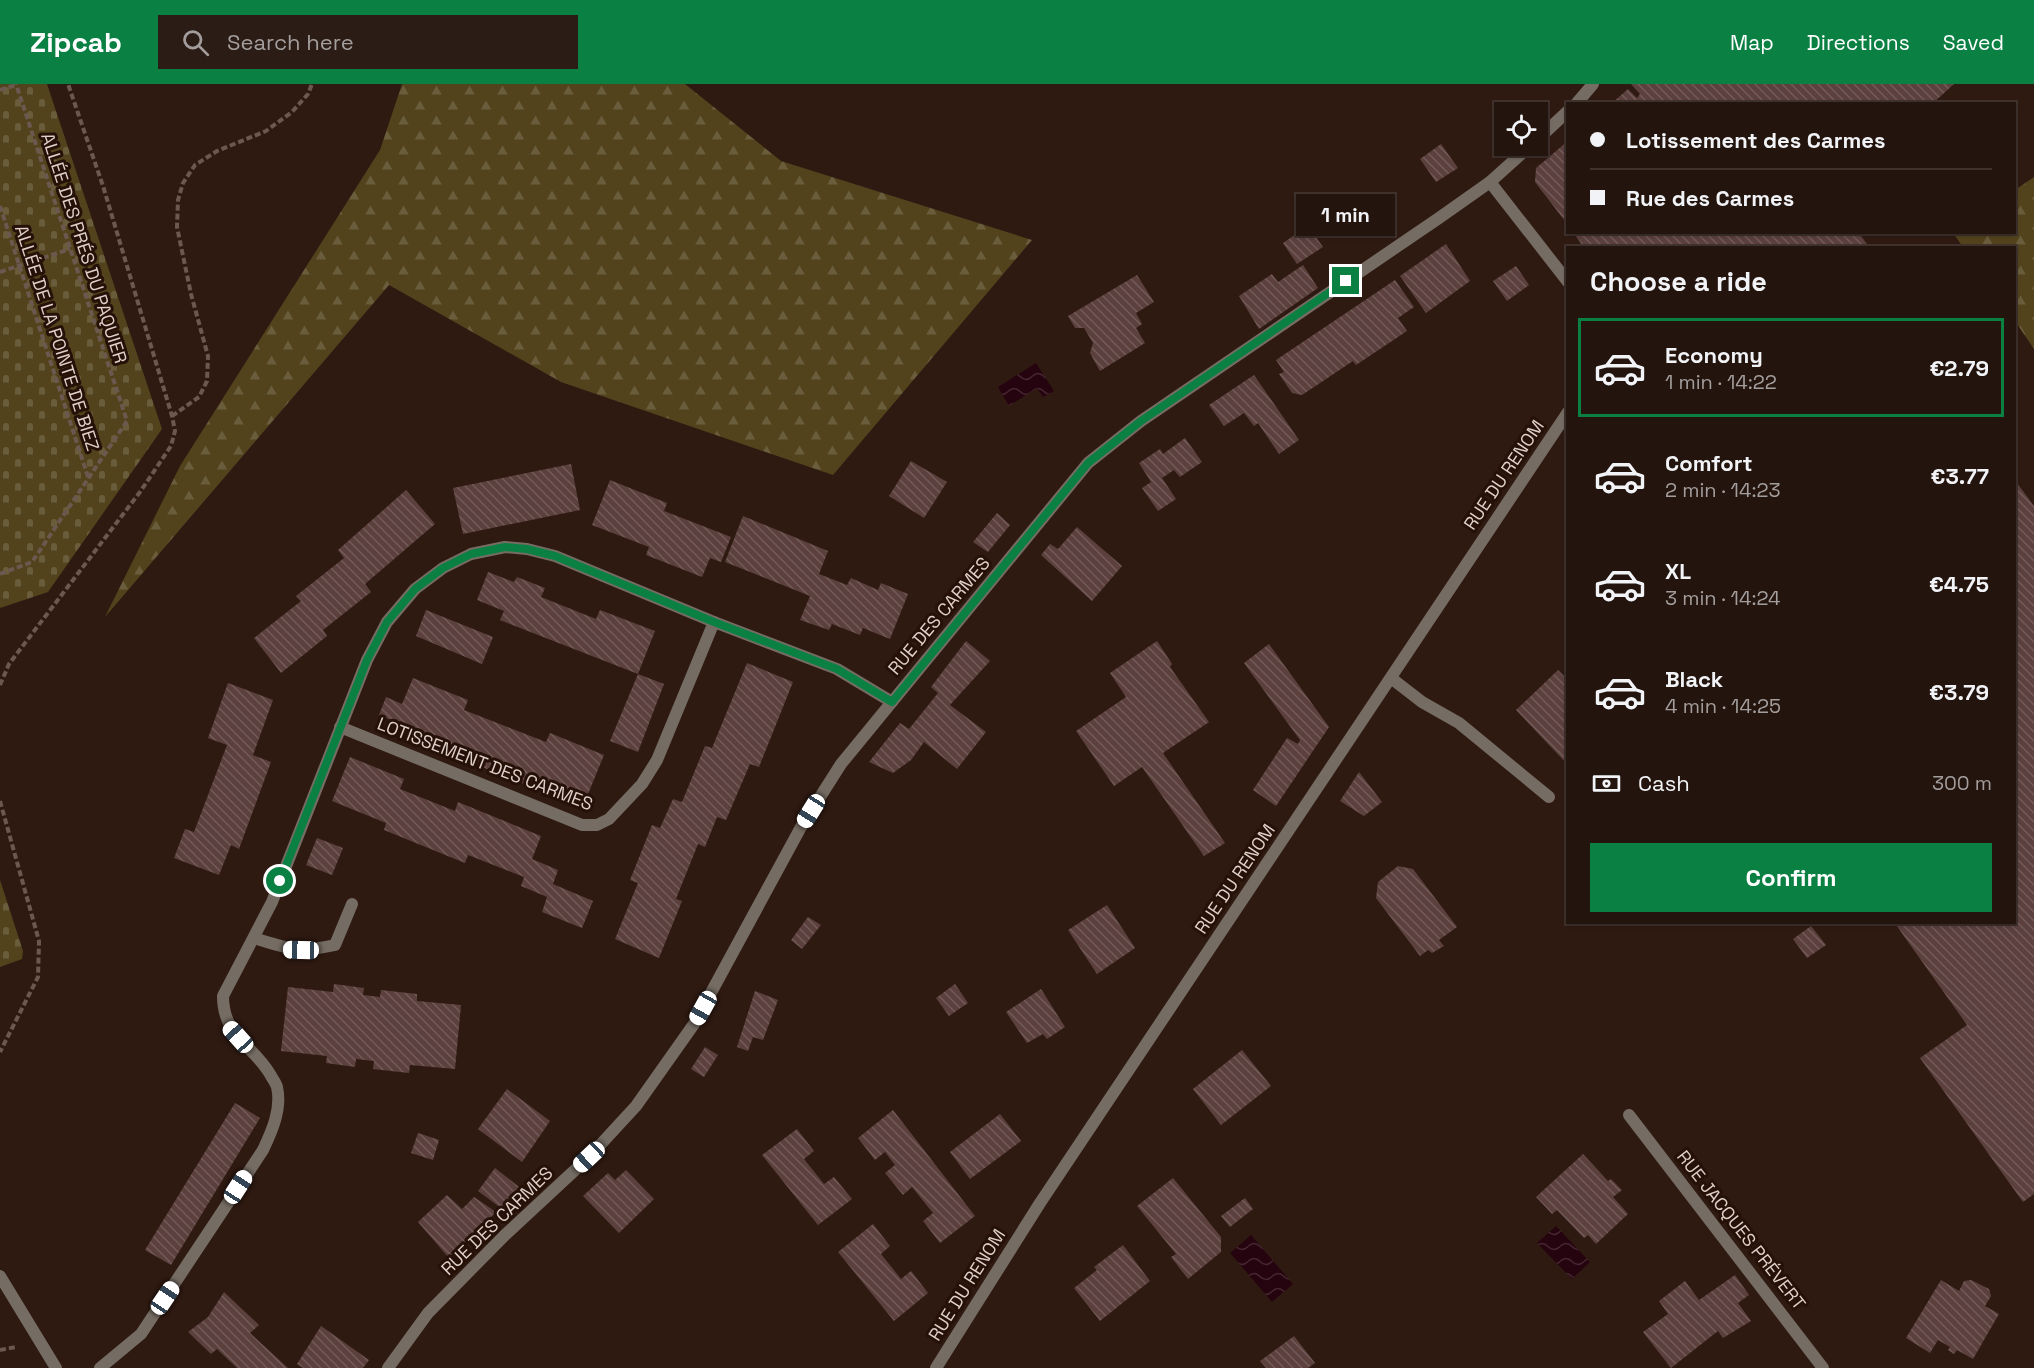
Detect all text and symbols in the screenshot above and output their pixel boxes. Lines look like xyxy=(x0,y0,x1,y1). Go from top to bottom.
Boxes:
search box xyxy=(158,15,578,69)
text: Zipcab xyxy=(30,24,122,60)
icon: search xyxy=(179,26,212,59)
text: Search here xyxy=(227,28,354,56)
text: Map xyxy=(1730,29,1774,56)
text: Directions xyxy=(1807,29,1910,56)
text: Saved xyxy=(1943,29,2004,56)
map controls xyxy=(1494,102,1548,156)
button: locate xyxy=(1494,102,1548,156)
text: Lotissement des Carmes xyxy=(1626,126,1885,154)
street label: ALLÉE DES PRÉS DU PAQUIER xyxy=(36,130,133,366)
text: Rue des Carmes xyxy=(1626,184,1794,212)
callout: 1 min xyxy=(1296,194,1396,236)
text: 1 min xyxy=(1321,202,1370,228)
street label: ALLÉE DE LA POINTE DE BIEZ xyxy=(10,222,105,454)
text: Choose a ride xyxy=(1590,264,1767,299)
route end xyxy=(1332,267,1359,294)
icon: car xyxy=(1593,341,1647,395)
text: Economy xyxy=(1665,341,1763,369)
text: €2.79 xyxy=(1929,354,1989,382)
text: 1 min · 14:22 xyxy=(1665,369,1777,395)
street label: RUE DU RENOM xyxy=(1458,415,1549,534)
icon: car xyxy=(1593,449,1647,503)
text: Comfort xyxy=(1665,449,1753,477)
text: €3.77 xyxy=(1931,462,1989,490)
text: 2 min · 14:23 xyxy=(1665,477,1781,503)
street label: RUE DES CARMES xyxy=(883,552,995,679)
icon: car xyxy=(1593,557,1647,611)
text: XL xyxy=(1665,557,1691,585)
text: €4.75 xyxy=(1929,570,1989,598)
text: 3 min · 14:24 xyxy=(1665,585,1781,611)
icon: car xyxy=(1593,665,1647,719)
text: Black xyxy=(1665,665,1723,693)
text: €3.79 xyxy=(1929,678,1989,706)
text: 4 min · 14:25 xyxy=(1665,693,1781,719)
street label: LOTISSEMENT DES CARMES xyxy=(374,712,596,815)
icon: cash xyxy=(1590,767,1623,800)
text: Cash xyxy=(1638,769,1690,797)
text: 300 m xyxy=(1932,770,1992,796)
car xyxy=(794,791,828,831)
street label: RUE DU RENOM xyxy=(1189,819,1280,938)
button: Confirm xyxy=(1590,843,1992,912)
route start xyxy=(266,867,293,894)
car xyxy=(283,941,319,959)
car xyxy=(686,988,720,1028)
car xyxy=(219,1018,257,1056)
car xyxy=(570,1138,608,1176)
street label: RUE JACQUES PRÉVERT xyxy=(1672,1145,1811,1314)
street label: RUE DES CARMES xyxy=(436,1161,557,1280)
car xyxy=(221,1167,255,1207)
street label: RUE DU RENOM xyxy=(923,1224,1010,1345)
car xyxy=(147,1278,183,1318)

